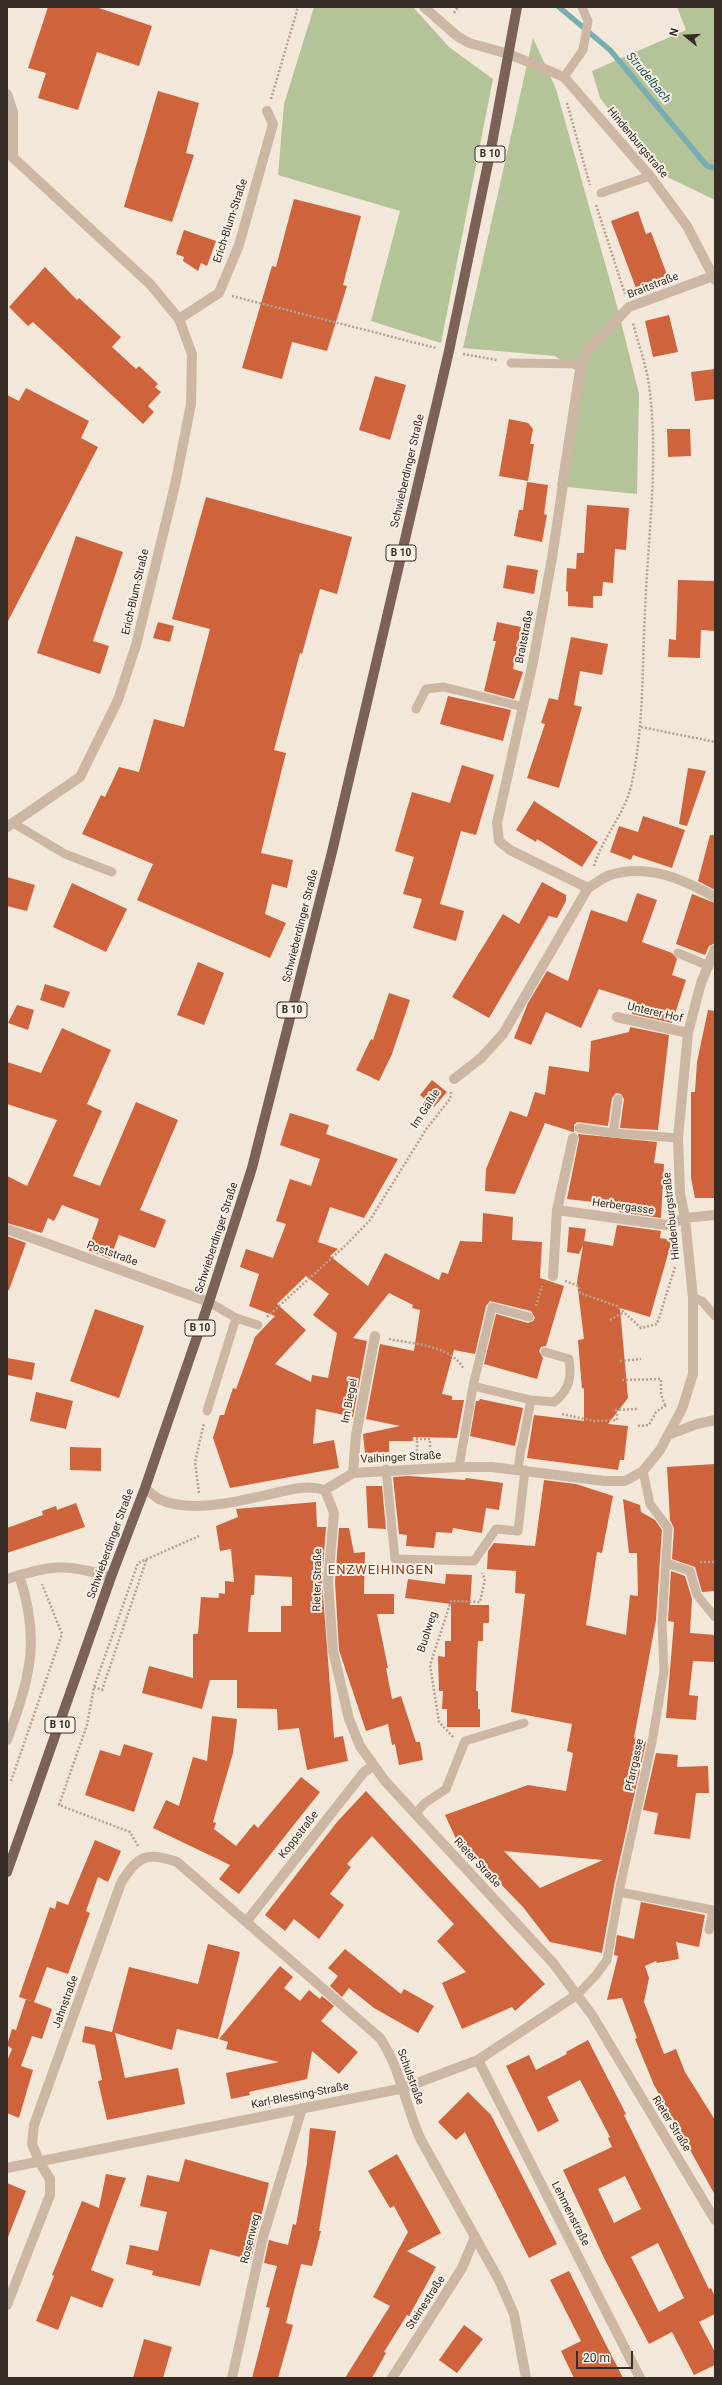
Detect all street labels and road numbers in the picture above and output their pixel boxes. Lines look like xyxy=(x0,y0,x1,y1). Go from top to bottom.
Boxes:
street label: Hindenburgstraße xyxy=(604,105,670,181)
road number: B 10 xyxy=(475,146,505,162)
street label: Erich-Blum-Straße xyxy=(211,177,251,265)
street label: Braitstraße xyxy=(626,270,680,302)
street label: Schwieberdinger Straße xyxy=(389,413,427,529)
road number: B 10 xyxy=(386,545,416,561)
street label: Erich-Blum-Straße xyxy=(120,548,152,636)
street label: Braitstraße xyxy=(513,609,537,665)
street label: Schwieberdinger Straße xyxy=(281,868,321,984)
street label: Unterer Hof xyxy=(626,1000,684,1026)
road number: B 10 xyxy=(277,1002,307,1018)
street label: Im Gäßle xyxy=(409,1087,443,1131)
street label: Hindenburgstraße xyxy=(661,1172,683,1260)
street label: Schwieberdinger Straße xyxy=(193,1181,241,1295)
street label: Herbergasse xyxy=(591,1196,655,1218)
street label: Poststraße xyxy=(85,1239,139,1269)
road number: B 10 xyxy=(185,1320,215,1336)
street label: Im Biegel xyxy=(339,1377,361,1425)
street label: Vaihinger Straße xyxy=(360,1449,442,1467)
street label: Schwieberdinger Straße xyxy=(85,1487,137,1601)
street label: Rieter Straße xyxy=(311,1548,325,1612)
street label: Buolweg xyxy=(415,1610,441,1654)
road number: B 10 xyxy=(45,1717,75,1733)
street label: Pfarrgasse xyxy=(623,1737,647,1793)
street label: Koppstraße xyxy=(276,1809,322,1861)
street label: Rieter Straße xyxy=(451,1835,503,1891)
street label: Jahnstraße xyxy=(50,1974,82,2030)
street label: Schulstraße xyxy=(394,2047,426,2107)
street label: Karl-Blessing-Straße xyxy=(250,2080,350,2112)
street label: Rieter Straße xyxy=(649,2094,693,2154)
street label: Lehmenstraße xyxy=(548,2180,592,2248)
street label: Rosenweg xyxy=(238,2213,264,2265)
street label: Steinestraße xyxy=(404,2274,448,2332)

